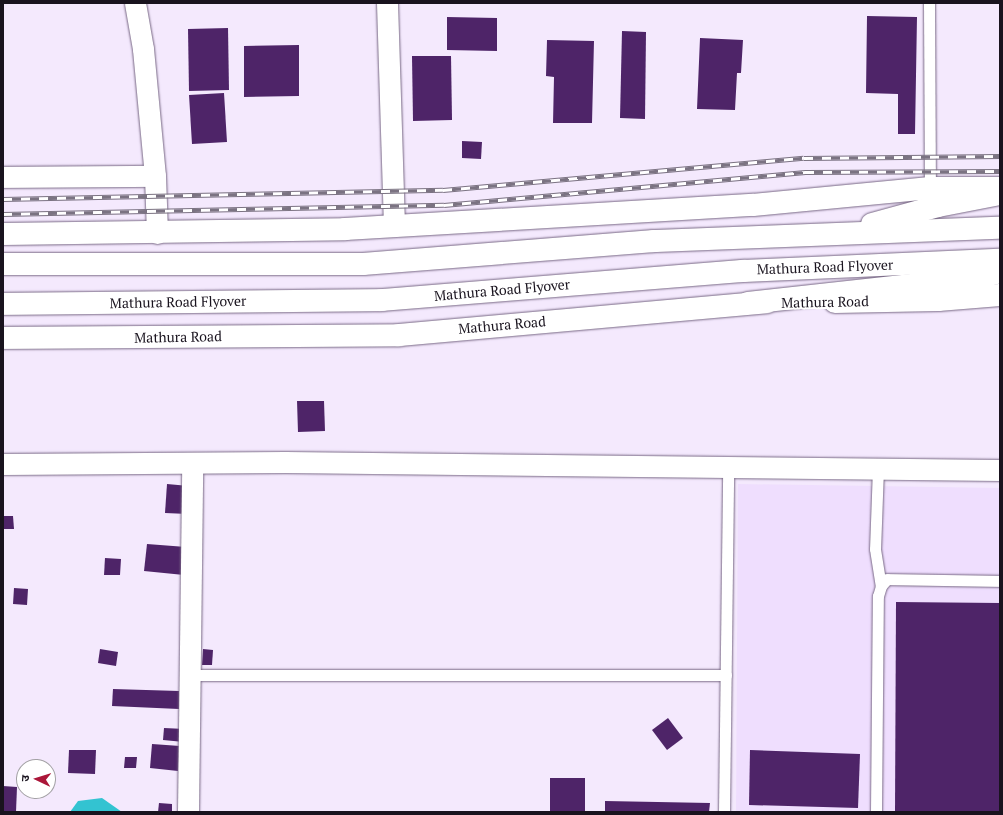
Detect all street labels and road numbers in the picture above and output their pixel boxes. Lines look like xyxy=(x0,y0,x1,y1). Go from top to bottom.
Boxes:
street label: Mathura Road Flyover xyxy=(756,256,894,278)
street label: Mathura Road Flyover xyxy=(433,276,571,304)
street label: Mathura Road Flyover xyxy=(110,292,246,312)
street label: Mathura Road xyxy=(781,293,869,311)
street label: Mathura Road xyxy=(458,313,546,337)
street label: Mathura Road xyxy=(134,328,222,346)

